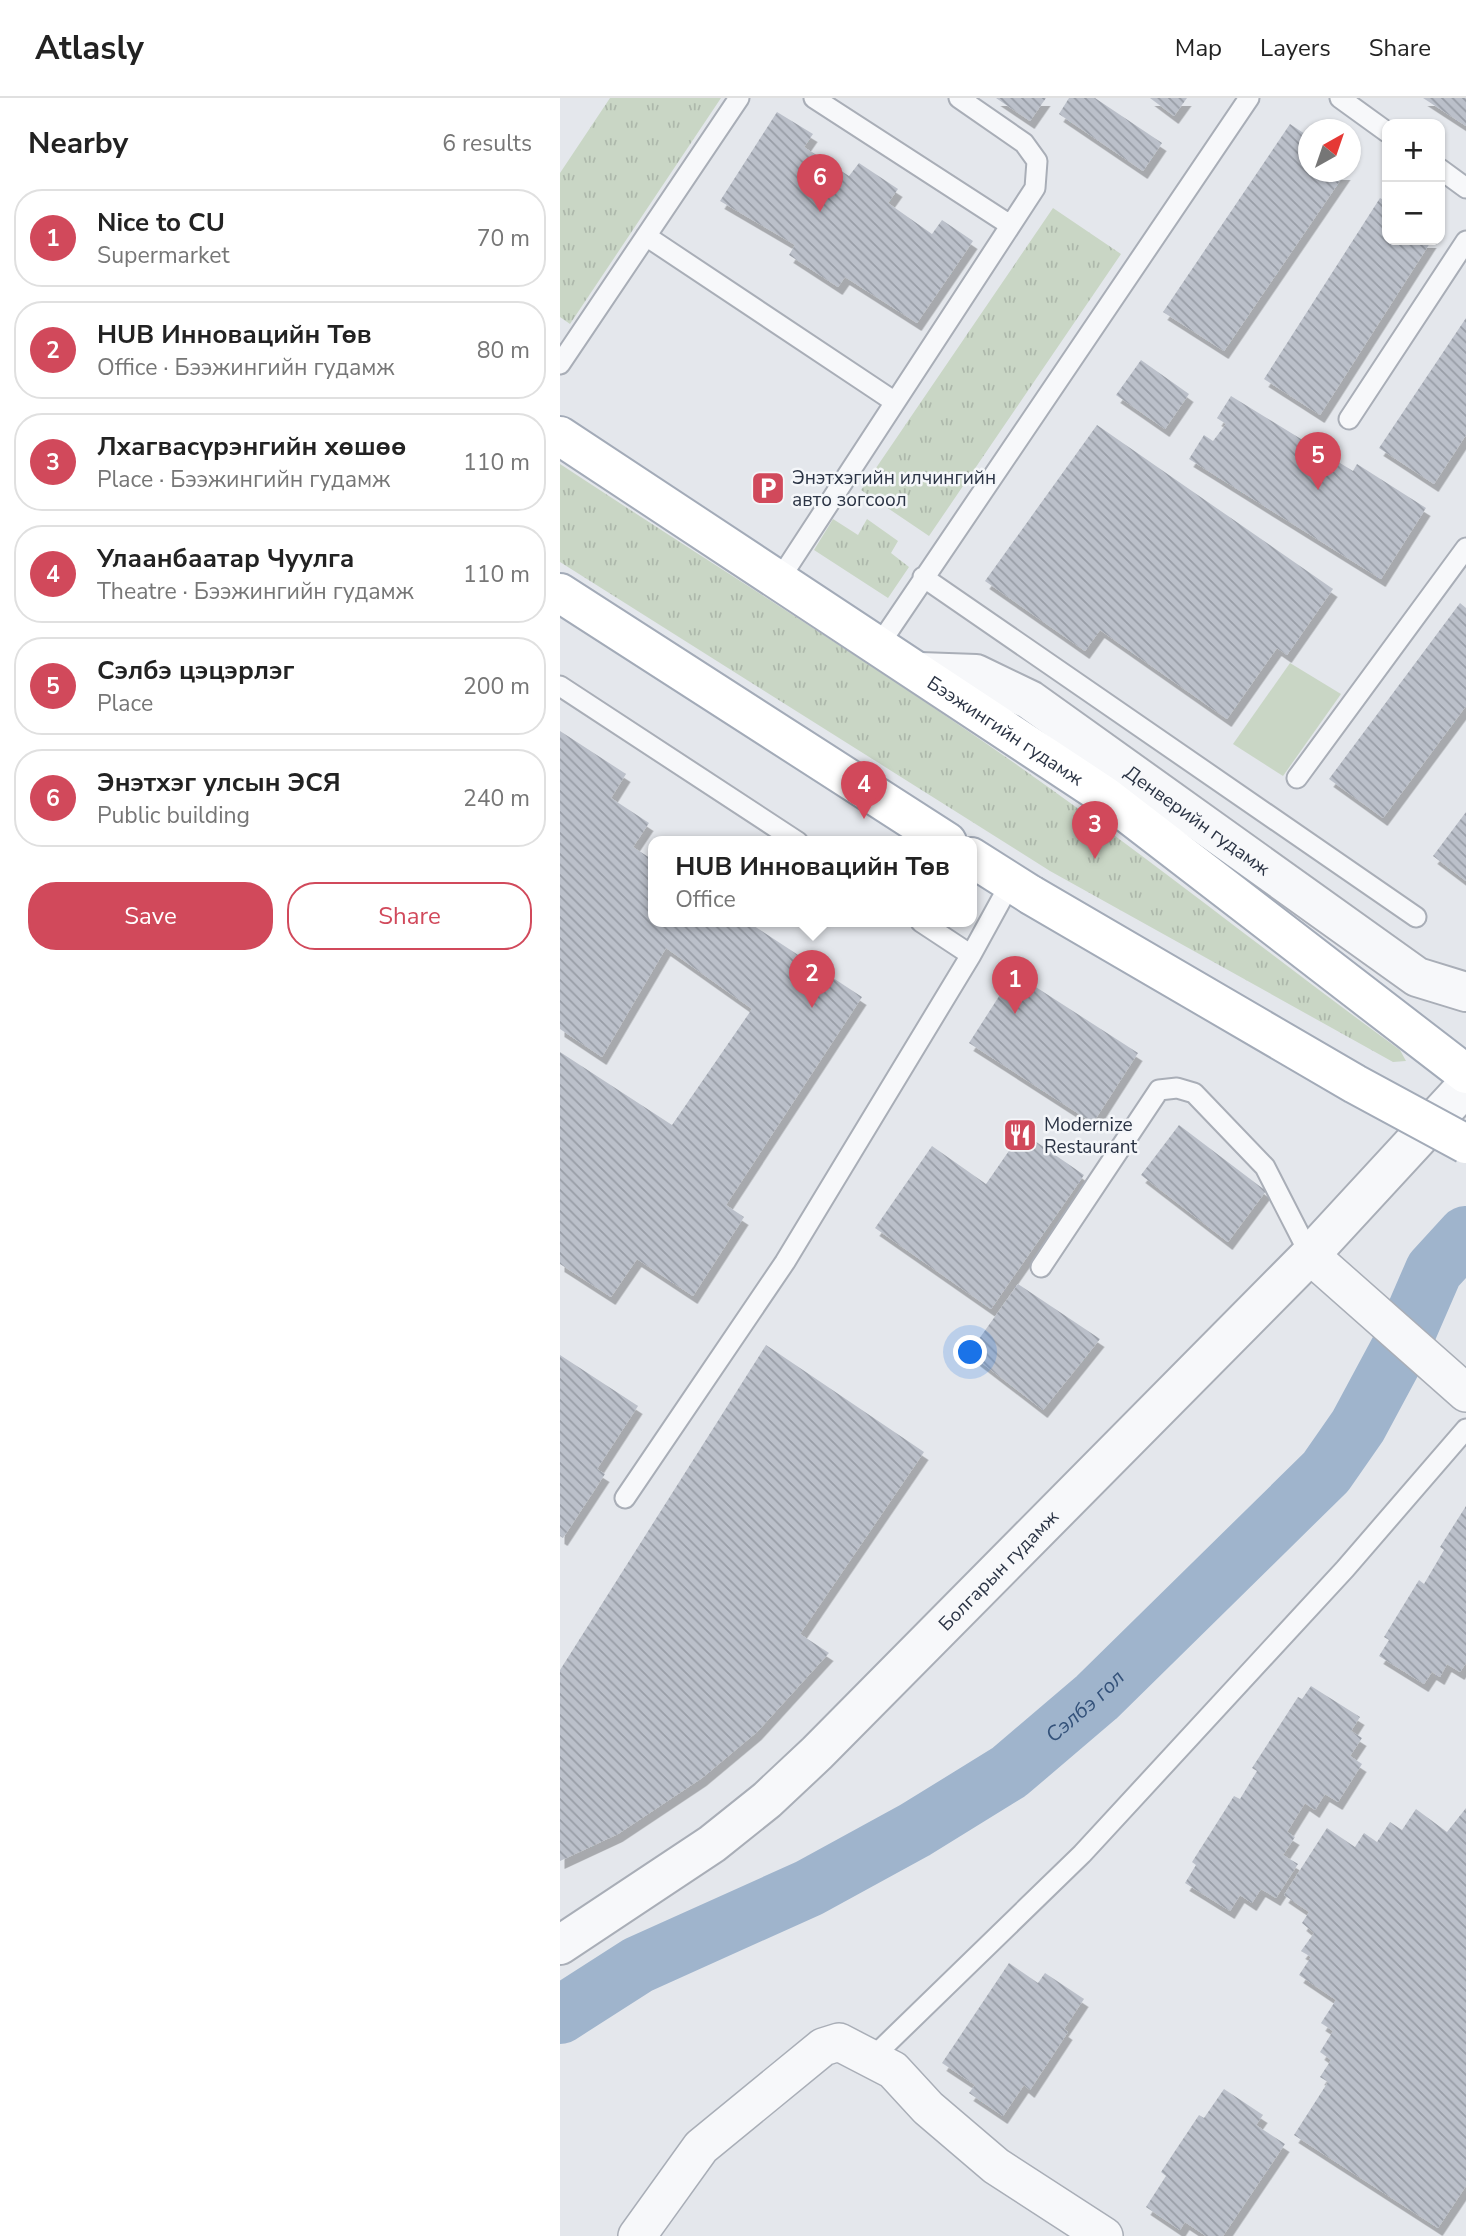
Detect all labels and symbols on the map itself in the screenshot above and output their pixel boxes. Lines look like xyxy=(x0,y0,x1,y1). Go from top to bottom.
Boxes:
north arrow xyxy=(1298,119,1361,182)
pin: 6 xyxy=(797,154,843,212)
pin: 5 xyxy=(1295,432,1341,490)
place label: Энэтхэгийн илчингийн авто зогсоол xyxy=(792,465,996,513)
parking icon: Энэтхэгийн илчингийн авто зогсоол xyxy=(749,469,787,507)
street label: Бээжингийн гудамж xyxy=(922,670,1088,792)
street label: Денверийн гудамж xyxy=(1119,760,1275,882)
pin: 4 xyxy=(841,761,887,819)
pin: 3 xyxy=(1072,801,1118,859)
pin: 2 xyxy=(789,950,835,1008)
pin: 1 xyxy=(992,956,1038,1014)
place label: Modernize Restaurant xyxy=(1044,1112,1138,1160)
restaurant icon: Modernize Restaurant xyxy=(1001,1116,1039,1154)
your location xyxy=(953,1335,987,1369)
street label: Болгарын гудамж xyxy=(933,1504,1065,1637)
water label: Сэлбэ гол xyxy=(1040,1664,1131,1749)

